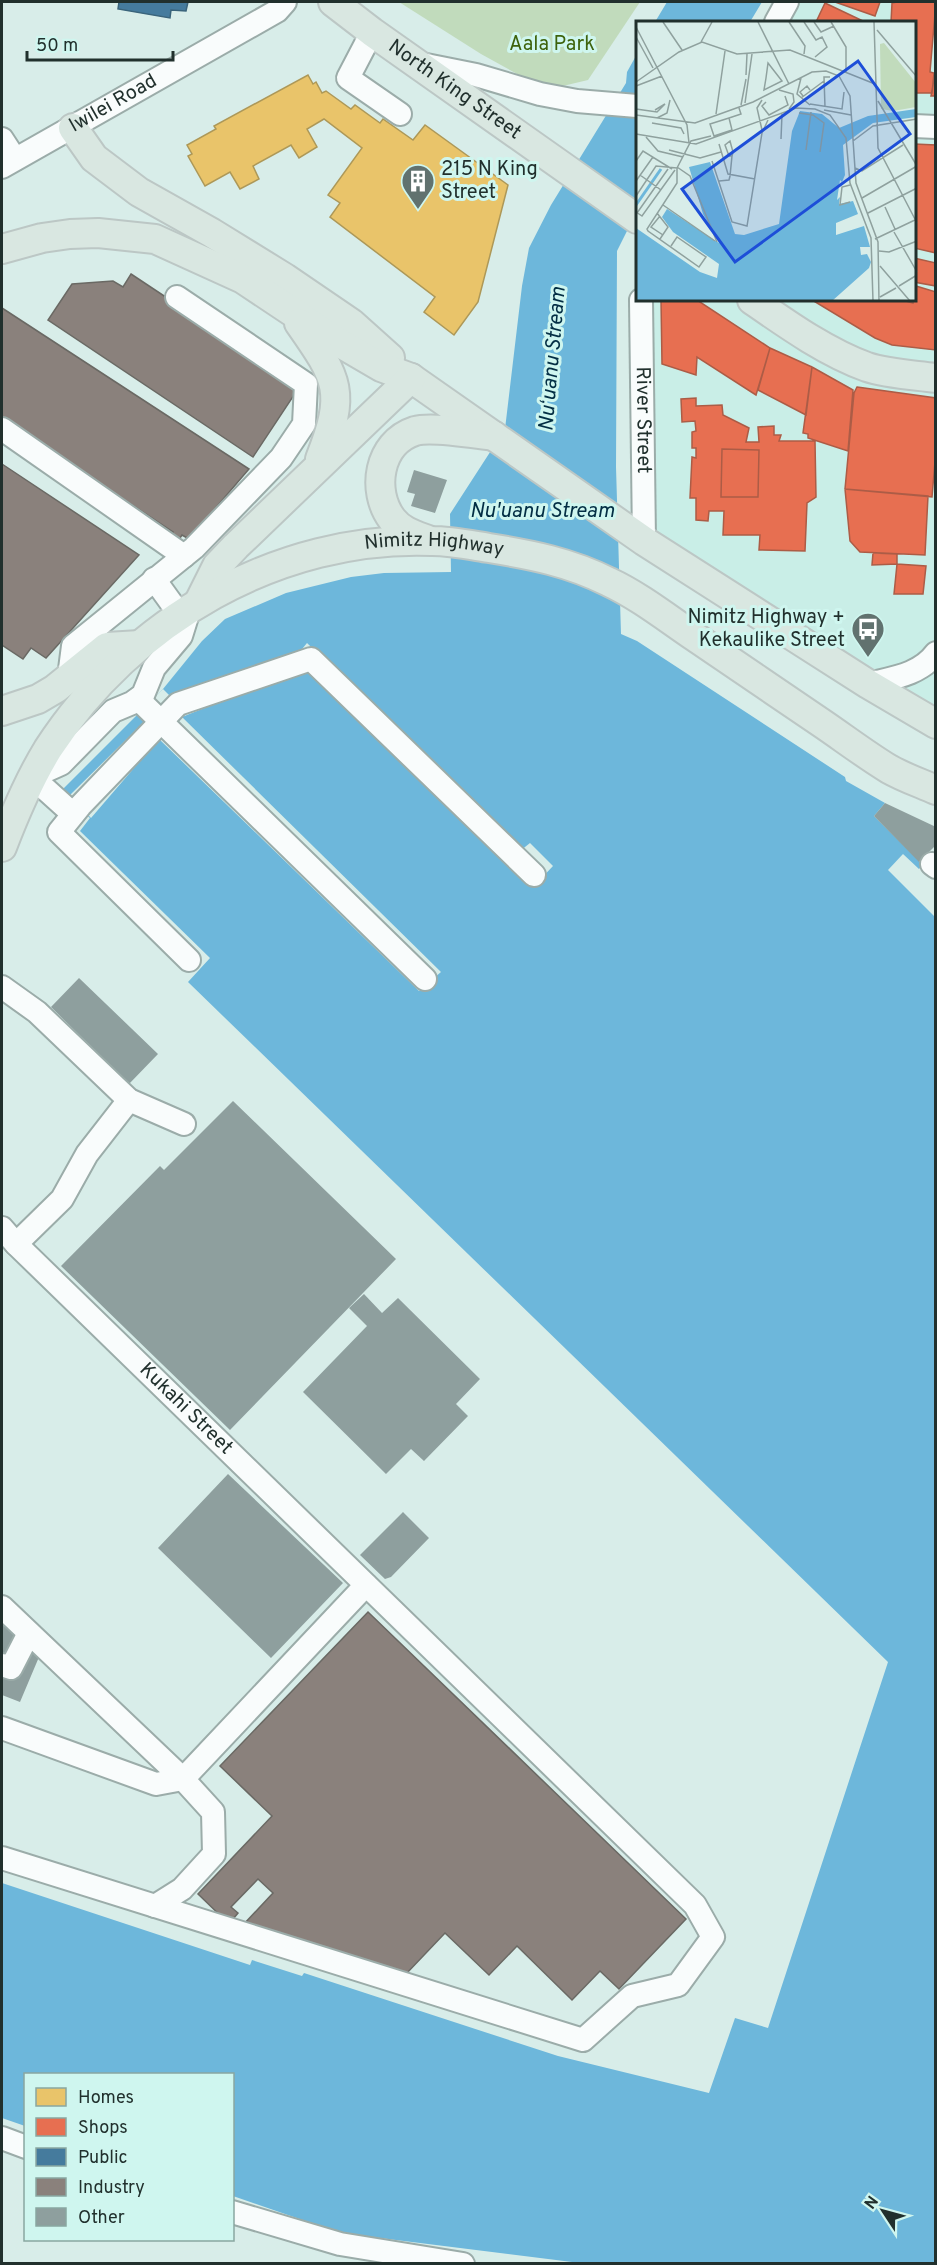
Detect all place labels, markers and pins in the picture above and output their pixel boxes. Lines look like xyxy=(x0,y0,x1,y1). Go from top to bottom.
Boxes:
place label: 215 N King Street xyxy=(441,157,538,206)
building icon: 215 N King Street xyxy=(400,163,436,210)
place label: Nimitz Highway + Kekaulike Street xyxy=(687,605,845,654)
bus stop icon: Nimitz Highway + Kekaulike Street xyxy=(850,611,886,658)

